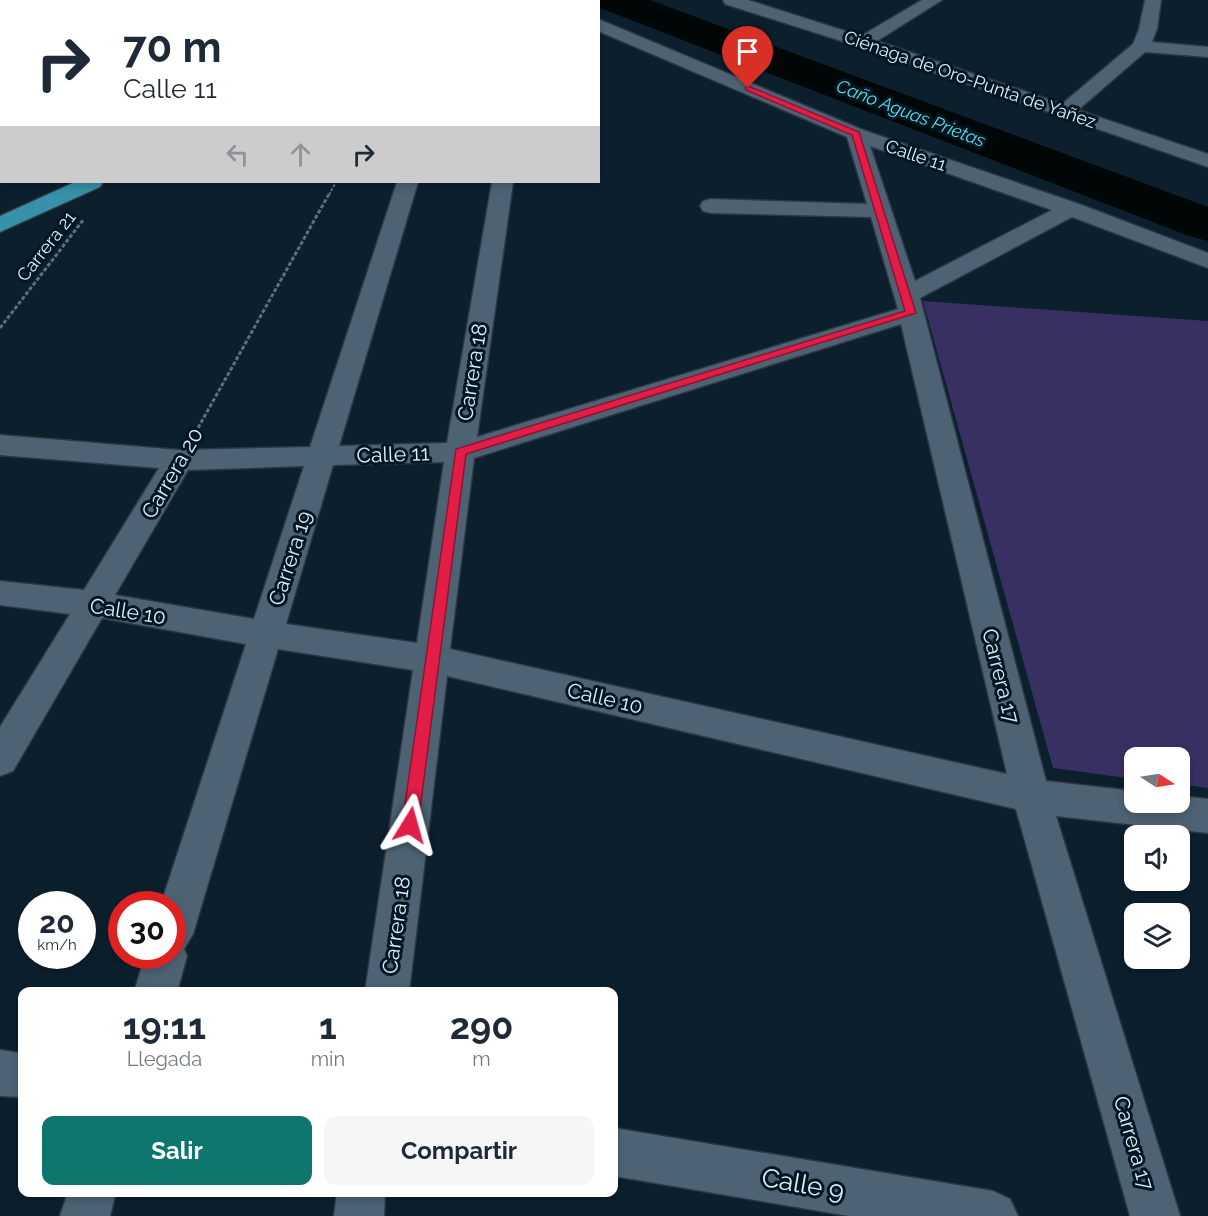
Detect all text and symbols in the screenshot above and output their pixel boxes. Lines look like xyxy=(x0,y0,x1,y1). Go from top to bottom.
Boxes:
text: 70 m xyxy=(123,23,222,72)
icon: right xyxy=(24,24,102,102)
pin xyxy=(722,26,773,88)
street label: Ciénaga de Oro-Punta de Yañez xyxy=(841,26,1099,132)
icon: arrive xyxy=(731,35,764,68)
text: Calle 11 xyxy=(123,73,217,104)
water label: Caño Aguas Prietas xyxy=(833,75,989,151)
street label: Calle 11 xyxy=(883,135,949,175)
icon: left xyxy=(221,138,254,171)
icon: ahead xyxy=(284,138,317,171)
icon: right xyxy=(347,138,380,171)
street label: Carrera 21 xyxy=(12,207,80,285)
street label: Carrera 18 xyxy=(452,322,492,422)
street label: Carrera 20 xyxy=(136,423,208,523)
street label: Calle 11 xyxy=(356,440,430,468)
street label: Carrera 19 xyxy=(263,508,317,608)
street label: Calle 10 xyxy=(88,593,168,629)
street label: Carrera 17 xyxy=(977,626,1025,727)
street label: Calle 10 xyxy=(565,677,645,719)
north arrow xyxy=(1124,747,1190,813)
map controls xyxy=(1124,747,1190,969)
position arrow xyxy=(378,793,442,857)
button: sound xyxy=(1124,825,1190,891)
street label: Carrera 18 xyxy=(377,875,415,975)
speed limit sign: 30 xyxy=(108,891,186,969)
button: layers xyxy=(1124,903,1190,969)
text: 20 xyxy=(39,905,75,940)
text: km/h xyxy=(37,936,77,954)
text: 19:11 xyxy=(123,1005,206,1047)
text: 1 xyxy=(319,1005,337,1047)
text: 290 xyxy=(450,1005,513,1047)
text: Llegada xyxy=(127,1047,202,1071)
text: min xyxy=(311,1047,345,1071)
text: m xyxy=(472,1047,491,1071)
street label: Carrera 17 xyxy=(1109,1093,1160,1194)
button: Salir xyxy=(42,1116,312,1185)
button: Compartir xyxy=(324,1116,594,1185)
street label: Calle 9 xyxy=(759,1162,847,1206)

